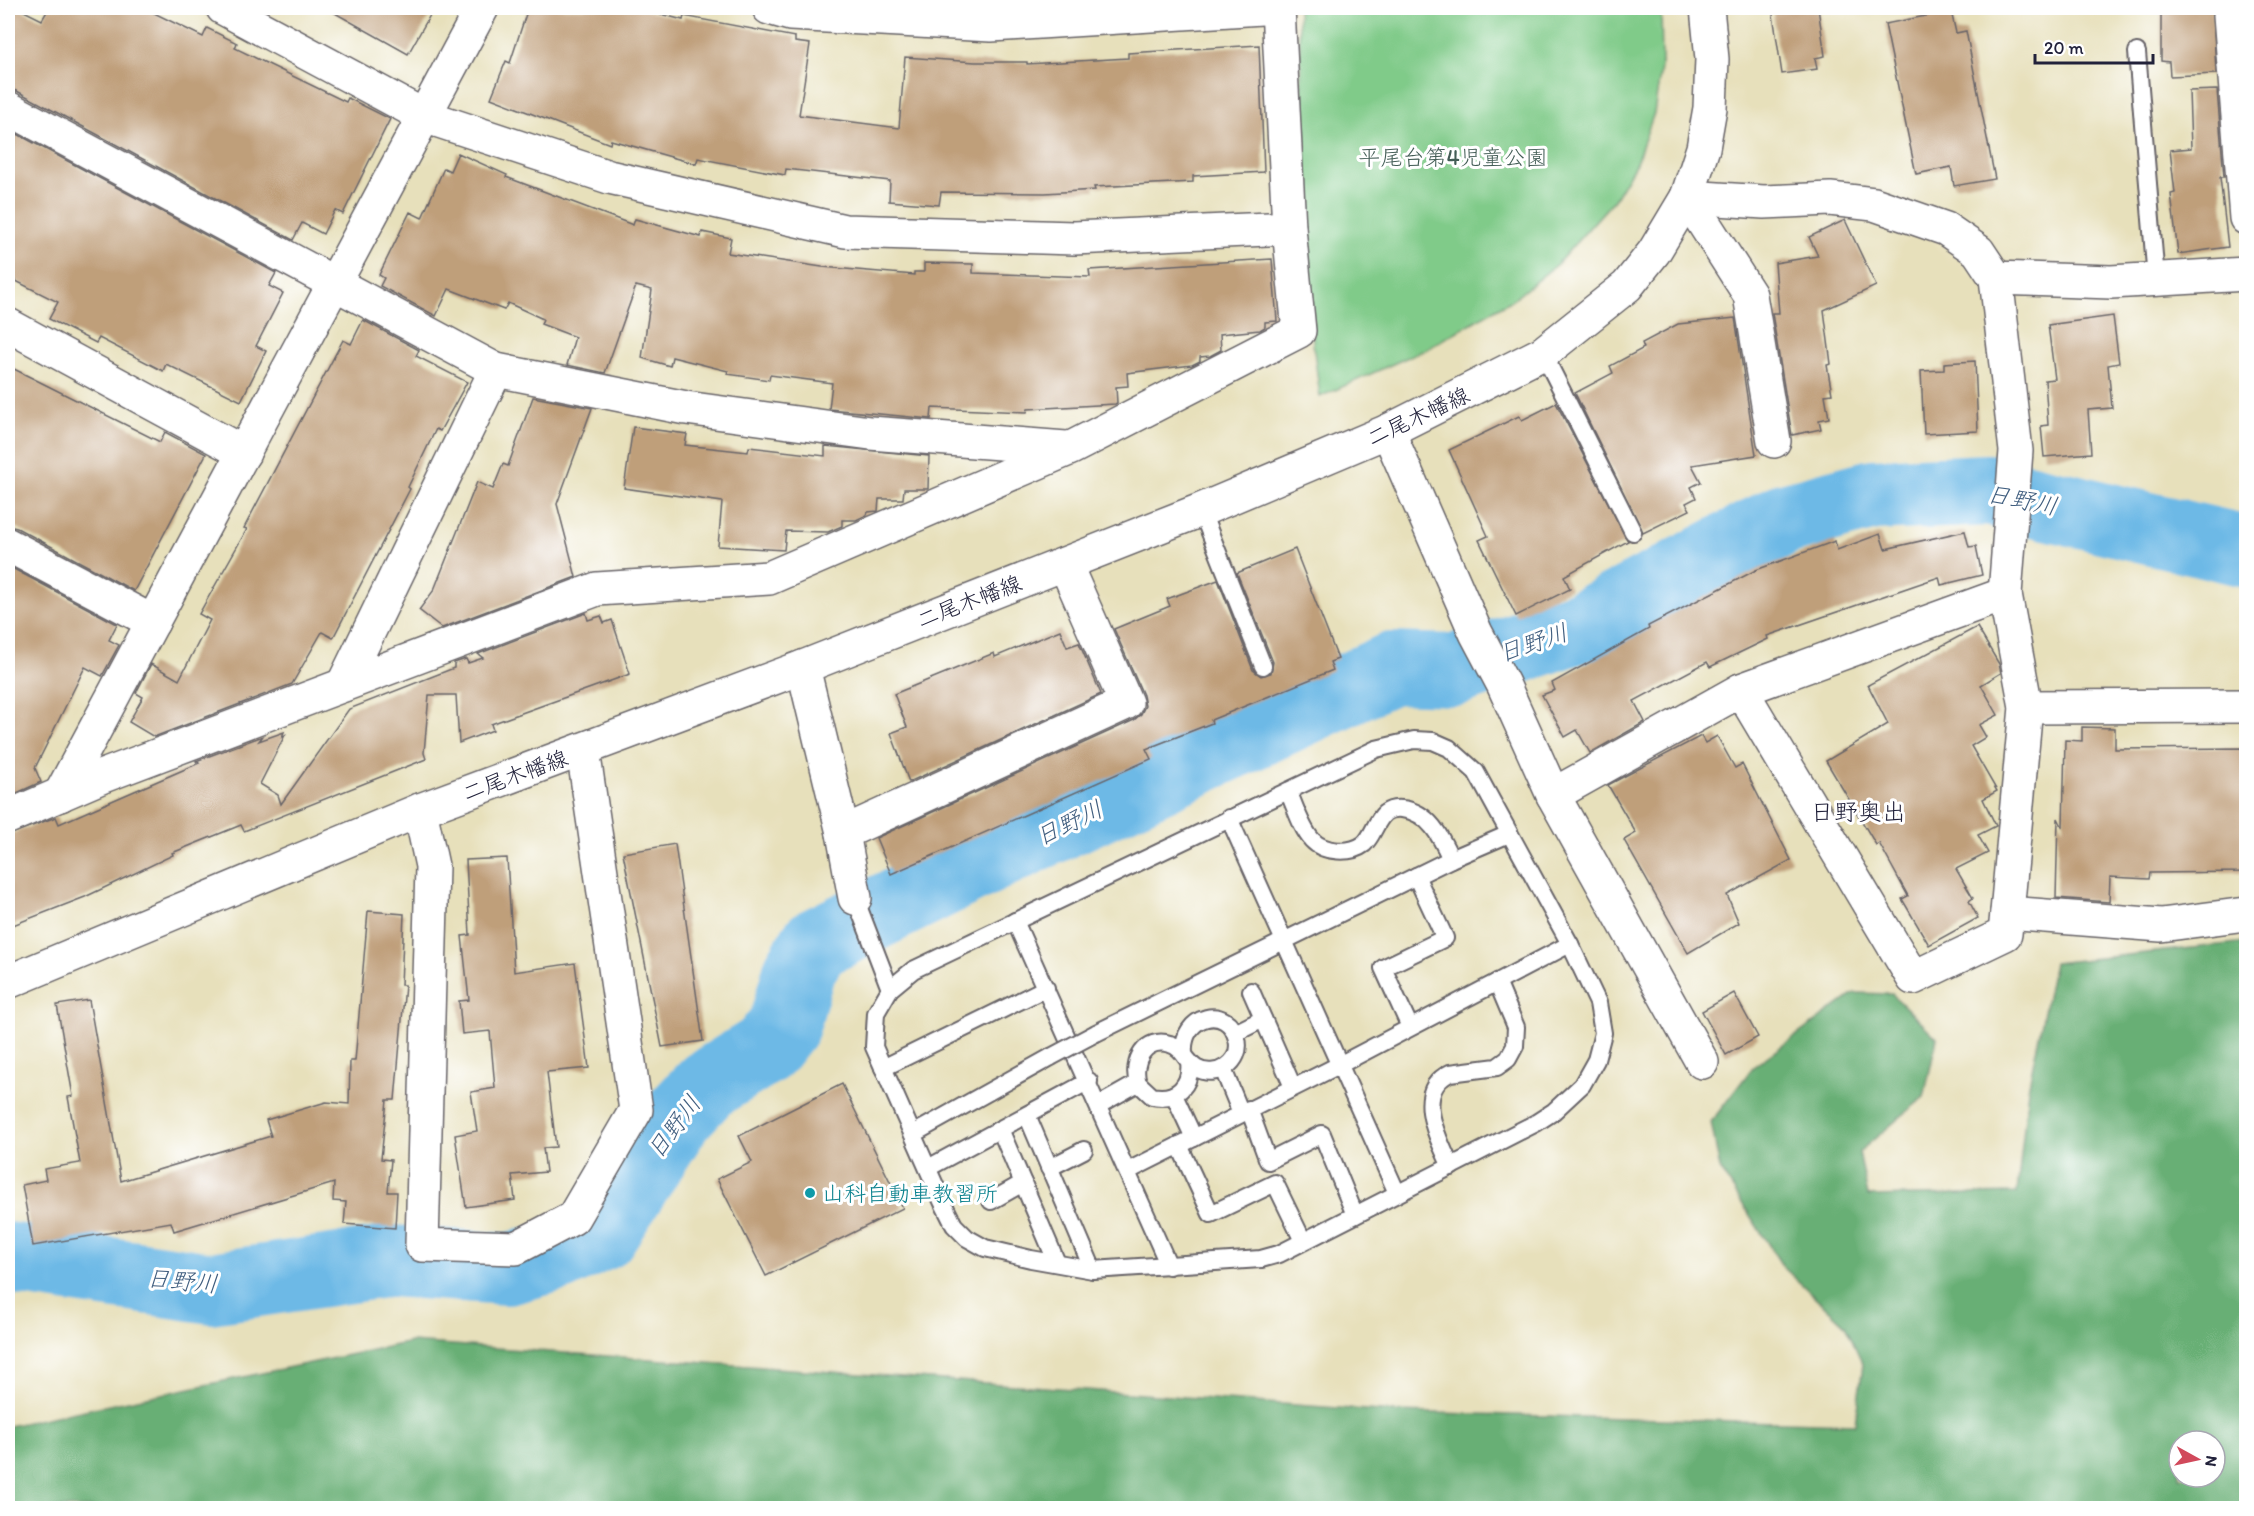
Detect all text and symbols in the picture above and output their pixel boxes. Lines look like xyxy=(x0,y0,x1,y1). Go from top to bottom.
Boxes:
scale bar xyxy=(2035,27,2154,65)
text: 20 m xyxy=(2044,37,2084,59)
park label: 平尾台第4児童公園 xyxy=(1358,144,1548,171)
street label: 二尾木幡線 xyxy=(1363,381,1474,452)
water label: 日野川 xyxy=(1984,478,2060,521)
street label: 二尾木幡線 xyxy=(913,569,1025,634)
water label: 日野川 xyxy=(1494,617,1572,668)
street label: 二尾木幡線 xyxy=(459,744,571,807)
water label: 日野川 xyxy=(1030,794,1107,851)
district label: 日野奥出 xyxy=(1810,797,1906,826)
water label: 日野川 xyxy=(640,1089,707,1164)
place label: 山科自動車教習所 xyxy=(822,1180,998,1207)
marker: 山科自動車教習所 xyxy=(803,1186,817,1200)
water label: 日野川 xyxy=(145,1263,219,1298)
north arrow xyxy=(2167,1429,2227,1489)
text: N xyxy=(2201,1454,2222,1468)

